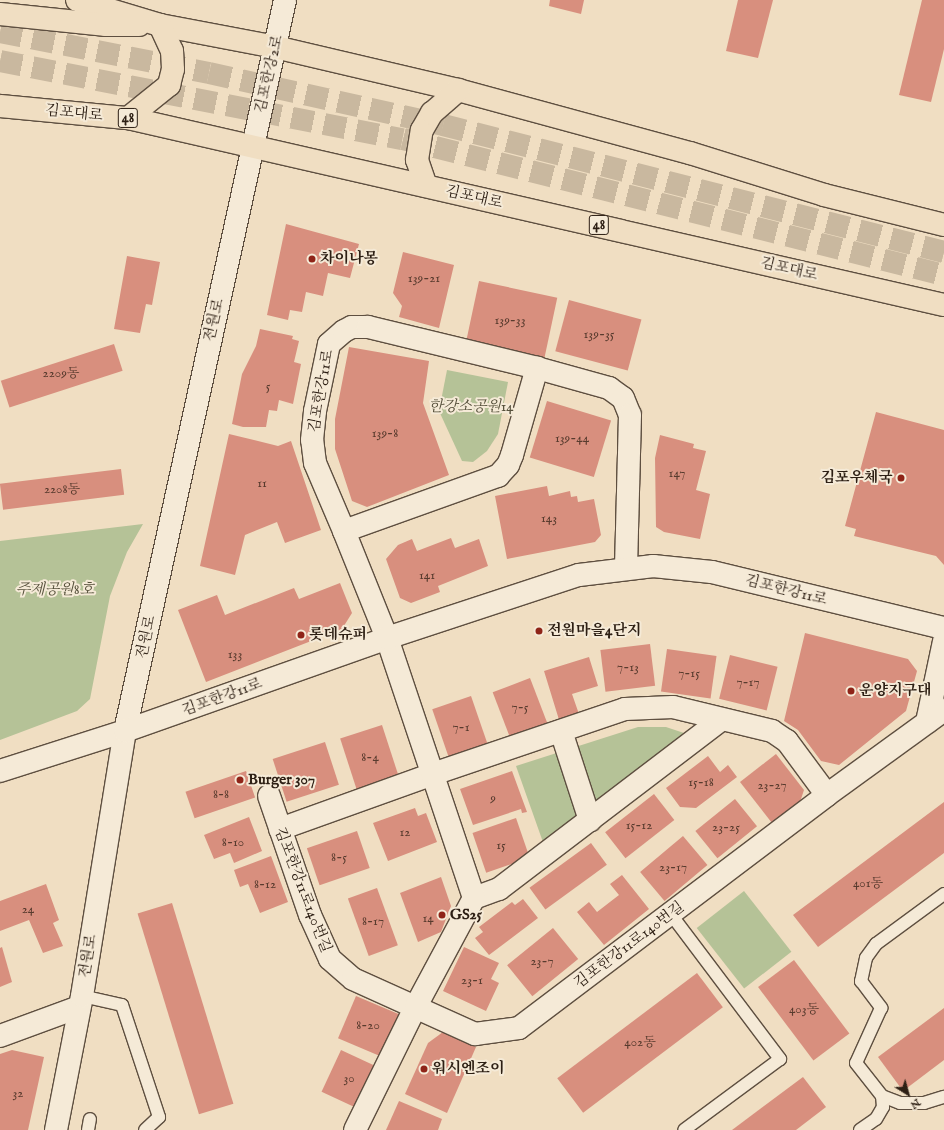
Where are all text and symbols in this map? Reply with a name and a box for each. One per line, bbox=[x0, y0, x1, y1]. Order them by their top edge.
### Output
street label: 김포한강2로 bbox=[251, 33, 287, 115]
street label: 김포대로 bbox=[44, 101, 104, 125]
road number: 48 bbox=[117, 106, 139, 130]
street label: 김포대로 bbox=[444, 182, 504, 212]
road number: 48 bbox=[588, 213, 610, 237]
place label: 차이나몽 bbox=[320, 250, 378, 268]
marker: 차이나몽 bbox=[307, 254, 317, 264]
street label: 김포대로 bbox=[759, 254, 819, 284]
house number: 139-21 bbox=[408, 271, 440, 287]
street label: 전원로 bbox=[200, 297, 228, 343]
house number: 139-33 bbox=[494, 313, 526, 329]
house number: 139-35 bbox=[584, 327, 614, 343]
street label: 김포한강11로 bbox=[305, 348, 337, 434]
house number: 2209동 bbox=[43, 366, 79, 382]
house number: 5 bbox=[266, 379, 270, 395]
park label: 한강소공원14 bbox=[428, 398, 514, 416]
house number: 139-8 bbox=[372, 426, 398, 442]
house number: 139-44 bbox=[555, 431, 589, 447]
house number: 147 bbox=[669, 466, 685, 482]
place label: 김포우체국 bbox=[821, 469, 893, 487]
marker: 김포우체국 bbox=[896, 473, 906, 483]
house number: 11 bbox=[257, 476, 267, 492]
house number: 2208동 bbox=[44, 482, 80, 498]
house number: 143 bbox=[541, 511, 557, 527]
house number: 141 bbox=[419, 568, 435, 584]
street label: 김포한강11로 bbox=[743, 571, 829, 609]
park label: 주제공원8호 bbox=[16, 581, 94, 599]
street label: 전원로 bbox=[133, 614, 159, 660]
place label: 전원마을4단지 bbox=[547, 622, 641, 640]
place label: 롯데슈퍼 bbox=[309, 626, 367, 644]
marker: 전원마을4단지 bbox=[534, 626, 544, 636]
marker: 롯데슈퍼 bbox=[296, 630, 306, 640]
house number: 133 bbox=[228, 647, 242, 663]
house number: 7-13 bbox=[617, 660, 639, 676]
house number: 7-15 bbox=[678, 666, 700, 682]
street label: 김포한강11로 bbox=[180, 674, 264, 720]
house number: 7-17 bbox=[736, 675, 760, 691]
place label: 운양지구대 bbox=[859, 682, 931, 700]
marker: 운양지구대 bbox=[846, 686, 856, 696]
house number: 7-5 bbox=[512, 700, 528, 716]
house number: 7-1 bbox=[453, 720, 469, 736]
house number: 8-4 bbox=[361, 750, 379, 766]
place label: Burger 307 bbox=[248, 771, 315, 789]
marker: Burger 307 bbox=[235, 775, 245, 785]
house number: 15-18 bbox=[688, 775, 714, 791]
house number: 23-27 bbox=[757, 778, 787, 794]
house number: 8-8 bbox=[213, 787, 229, 803]
house number: 9 bbox=[490, 791, 496, 807]
house number: 15-12 bbox=[626, 818, 652, 834]
house number: 23-25 bbox=[712, 820, 740, 836]
street label: 김포한강11로140번길 bbox=[271, 825, 335, 955]
house number: 12 bbox=[400, 825, 410, 841]
house number: 8-10 bbox=[222, 835, 244, 851]
house number: 15 bbox=[496, 838, 506, 854]
house number: 8-5 bbox=[331, 850, 347, 866]
house number: 23-17 bbox=[659, 860, 687, 876]
house number: 401동 bbox=[853, 876, 883, 892]
house number: 8-12 bbox=[254, 877, 276, 893]
street label: 김포한강11로140번길 bbox=[571, 898, 687, 992]
house number: 24 bbox=[22, 902, 34, 918]
place label: GS25 bbox=[450, 906, 482, 924]
marker: GS25 bbox=[437, 910, 447, 920]
house number: 14 bbox=[422, 911, 434, 927]
house number: 8-17 bbox=[362, 914, 384, 930]
street label: 전원로 bbox=[76, 933, 100, 979]
house number: 23-7 bbox=[530, 954, 554, 970]
house number: 23-1 bbox=[461, 973, 483, 989]
house number: 403동 bbox=[789, 1002, 819, 1018]
house number: 8-20 bbox=[356, 1018, 380, 1034]
house number: 402동 bbox=[624, 1035, 656, 1051]
place label: 워시엔조이 bbox=[432, 1060, 504, 1078]
marker: 워시엔조이 bbox=[419, 1064, 429, 1074]
house number: 30 bbox=[343, 1071, 355, 1087]
north arrow bbox=[888, 1074, 928, 1114]
house number: 32 bbox=[13, 1086, 23, 1102]
text: N bbox=[907, 1095, 923, 1112]

